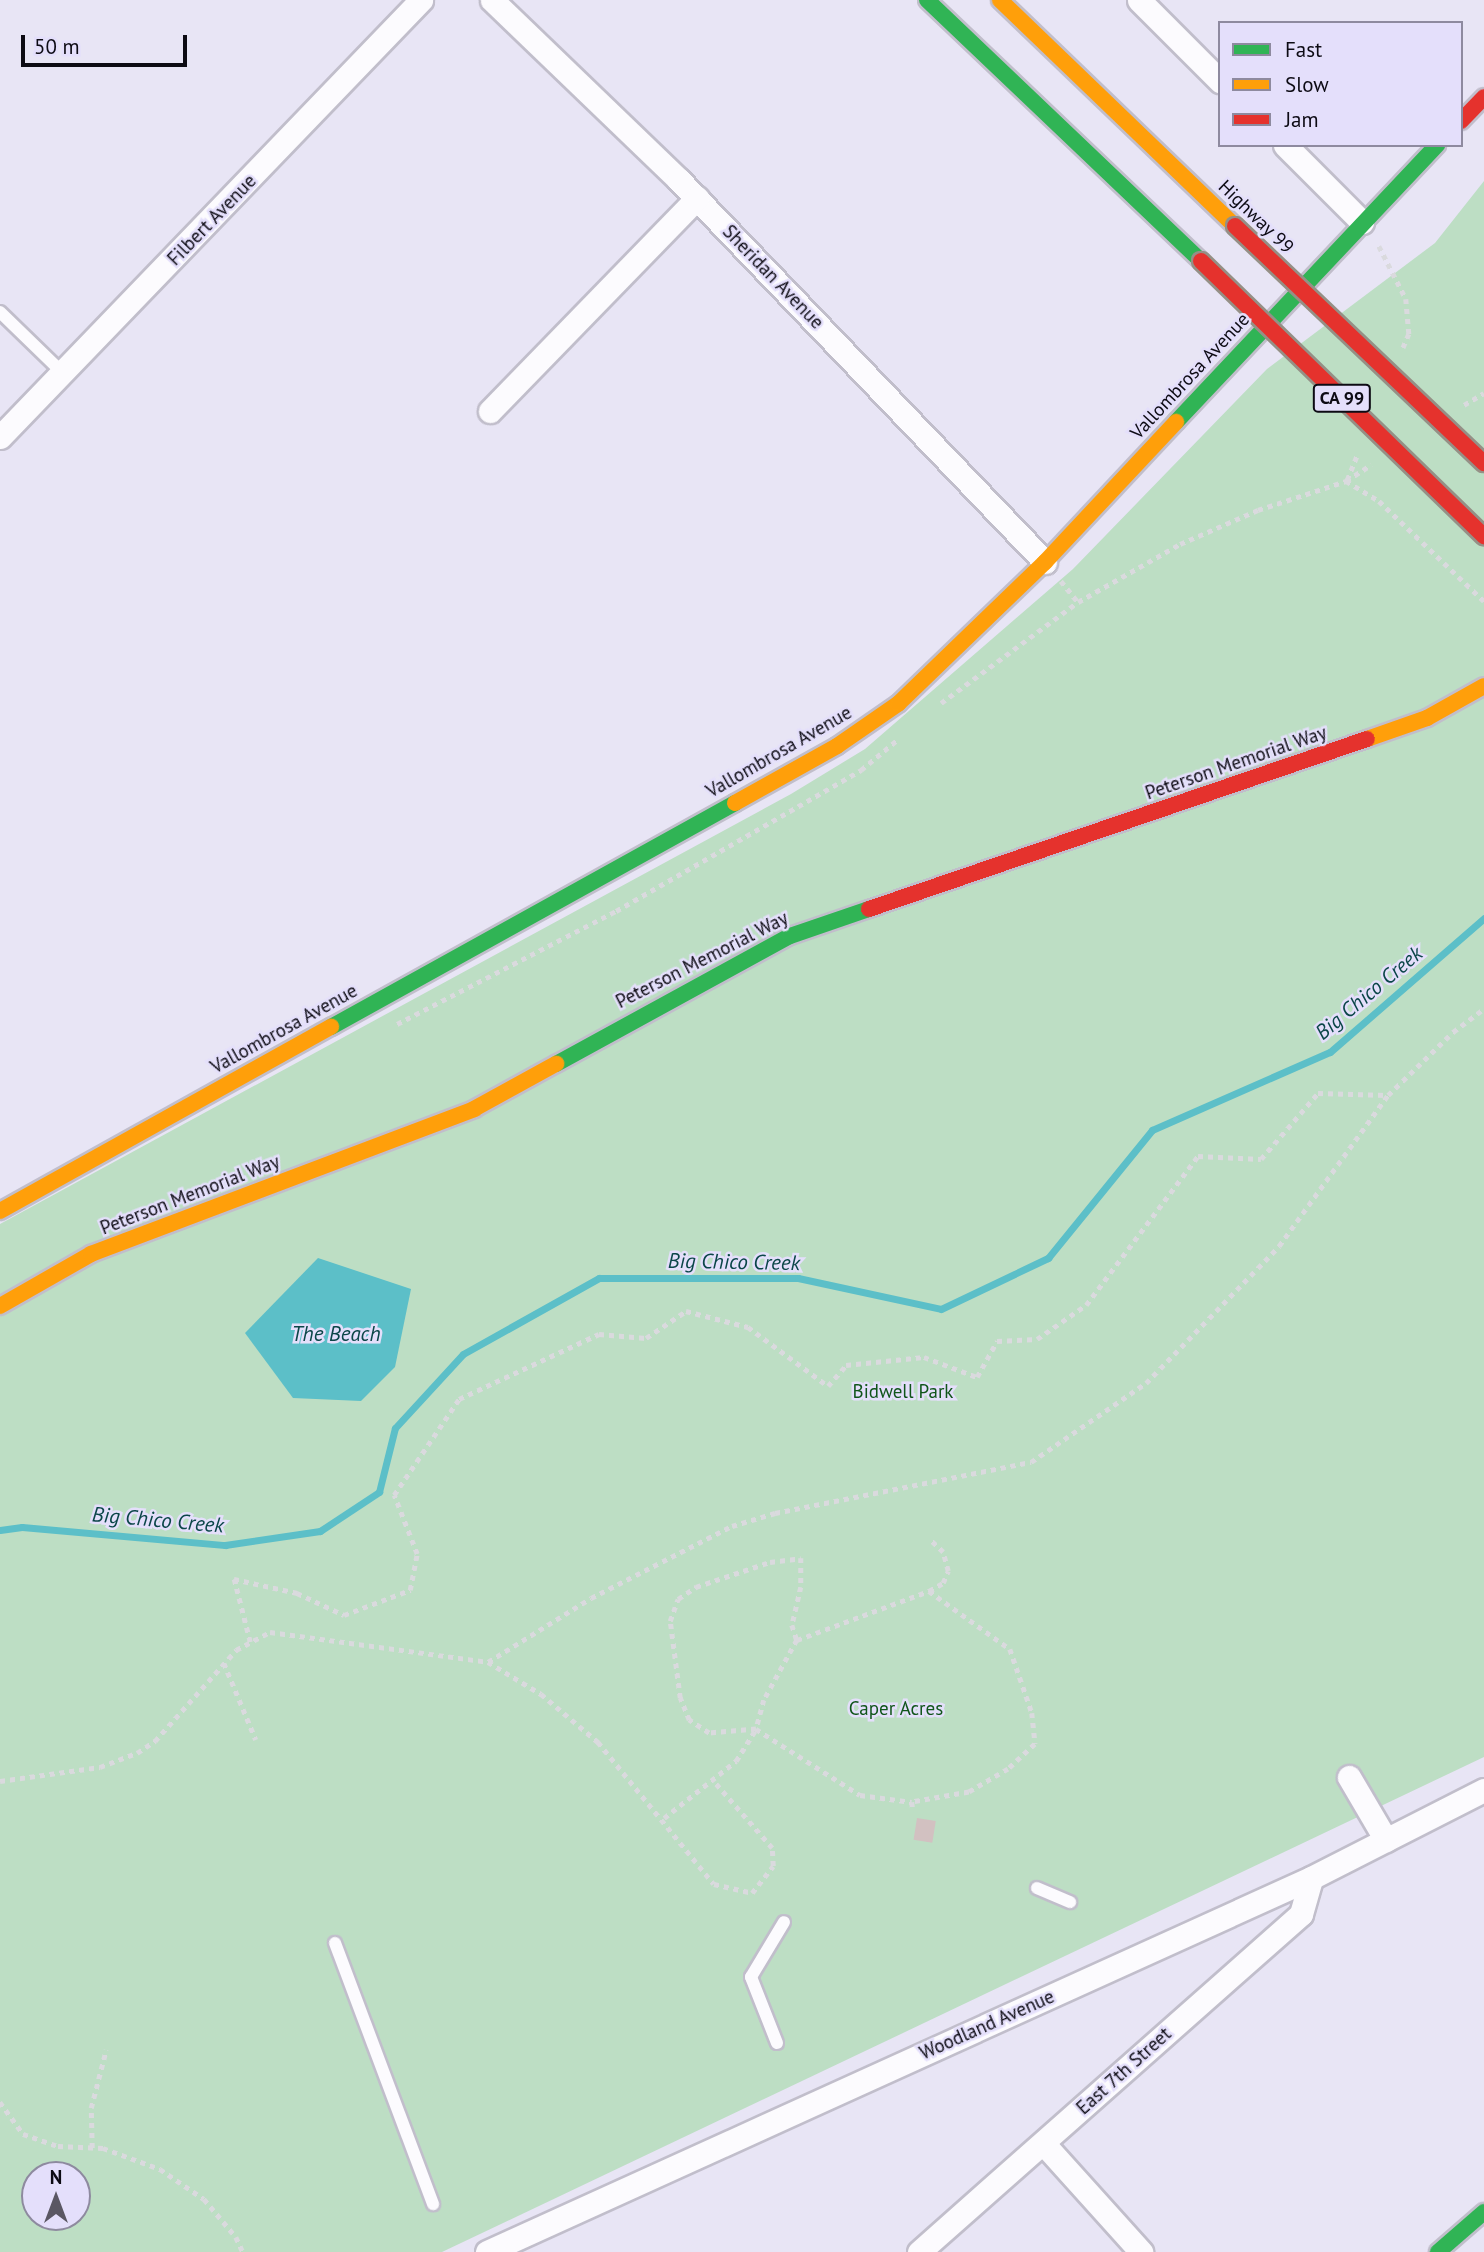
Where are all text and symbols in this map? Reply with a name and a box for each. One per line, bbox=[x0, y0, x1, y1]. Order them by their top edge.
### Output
scale bar bbox=[24, 21, 191, 65]
legend bbox=[1218, 21, 1463, 147]
text: 50 m bbox=[34, 33, 80, 60]
text: Fast bbox=[1285, 36, 1322, 63]
text: Slow bbox=[1285, 71, 1329, 98]
text: Jam bbox=[1285, 106, 1319, 133]
street label: Filbert Avenue bbox=[163, 170, 261, 270]
street label: Highway 99 bbox=[1213, 175, 1299, 259]
street label: Sheridan Avenue bbox=[718, 220, 828, 334]
street label: Vallombrosa Avenue bbox=[1125, 308, 1255, 444]
road number: CA 99 bbox=[1312, 384, 1372, 412]
street label: Vallombrosa Avenue bbox=[702, 701, 856, 803]
street label: Peterson Memorial Way bbox=[1142, 721, 1330, 805]
street label: Peterson Memorial Way bbox=[612, 907, 792, 1013]
water label: Big Chico Creek bbox=[1310, 941, 1428, 1045]
street label: Vallombrosa Avenue bbox=[206, 979, 362, 1079]
street label: Peterson Memorial Way bbox=[97, 1150, 283, 1240]
water label: Big Chico Creek bbox=[668, 1248, 800, 1276]
water label: The Beach bbox=[291, 1321, 381, 1347]
park label: Bidwell Park bbox=[853, 1381, 953, 1403]
water label: Big Chico Creek bbox=[91, 1502, 225, 1538]
park label: Caper Acres bbox=[849, 1698, 943, 1720]
street label: Woodland Avenue bbox=[916, 1985, 1058, 2065]
street label: East 7th Street bbox=[1072, 2023, 1176, 2119]
north arrow bbox=[21, 2161, 91, 2231]
text: N bbox=[50, 2165, 62, 2189]

